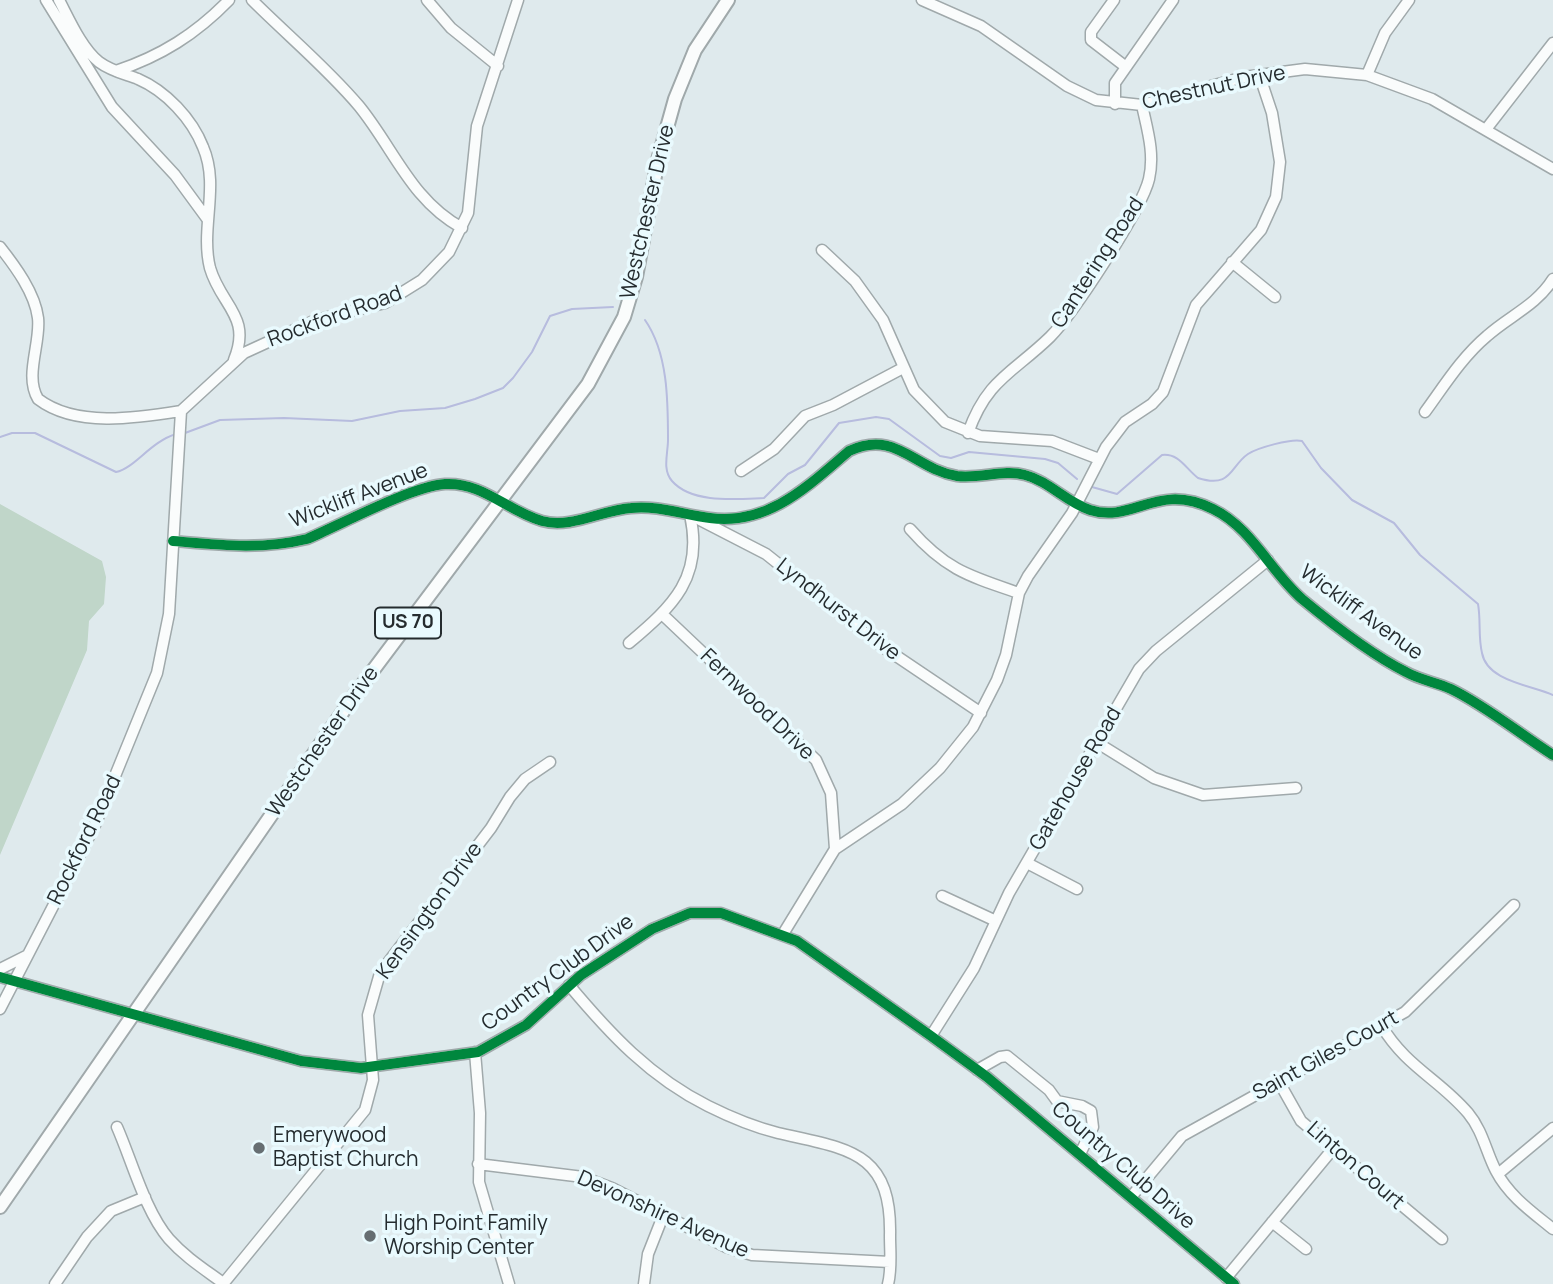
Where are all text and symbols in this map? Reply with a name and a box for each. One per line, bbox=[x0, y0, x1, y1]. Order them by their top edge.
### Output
street label: Chestnut Drive bbox=[1140, 61, 1288, 115]
street label: Westchester Drive bbox=[616, 122, 680, 302]
street label: Cantering Road bbox=[1046, 193, 1150, 333]
street label: Rockford Road bbox=[264, 281, 406, 353]
street label: Wickliff Avenue bbox=[286, 458, 432, 534]
street label: Lyndhurst Drive bbox=[771, 554, 905, 666]
street label: Wickliff Avenue bbox=[1295, 560, 1427, 666]
road number: US 70 bbox=[375, 608, 441, 638]
street label: Fernwood Drive bbox=[695, 644, 819, 766]
street label: Westchester Drive bbox=[262, 662, 384, 822]
street label: Gatehouse Road bbox=[1025, 703, 1127, 855]
street label: Rockford Road bbox=[43, 771, 127, 909]
street label: Kensington Drive bbox=[372, 838, 488, 984]
street label: Country Club Drive bbox=[477, 909, 639, 1037]
street label: Saint Giles Court bbox=[1249, 1006, 1403, 1106]
street label: Country Club Drive bbox=[1046, 1097, 1200, 1235]
street label: Linton Court bbox=[1301, 1117, 1409, 1215]
place label: Emerywood Baptist Church bbox=[273, 1123, 418, 1173]
marker: Emerywood Baptist Church bbox=[251, 1140, 267, 1156]
street label: Devonshire Avenue bbox=[573, 1166, 753, 1264]
place label: High Point Family Worship Center bbox=[384, 1211, 548, 1261]
marker: High Point Family Worship Center bbox=[362, 1228, 378, 1244]

